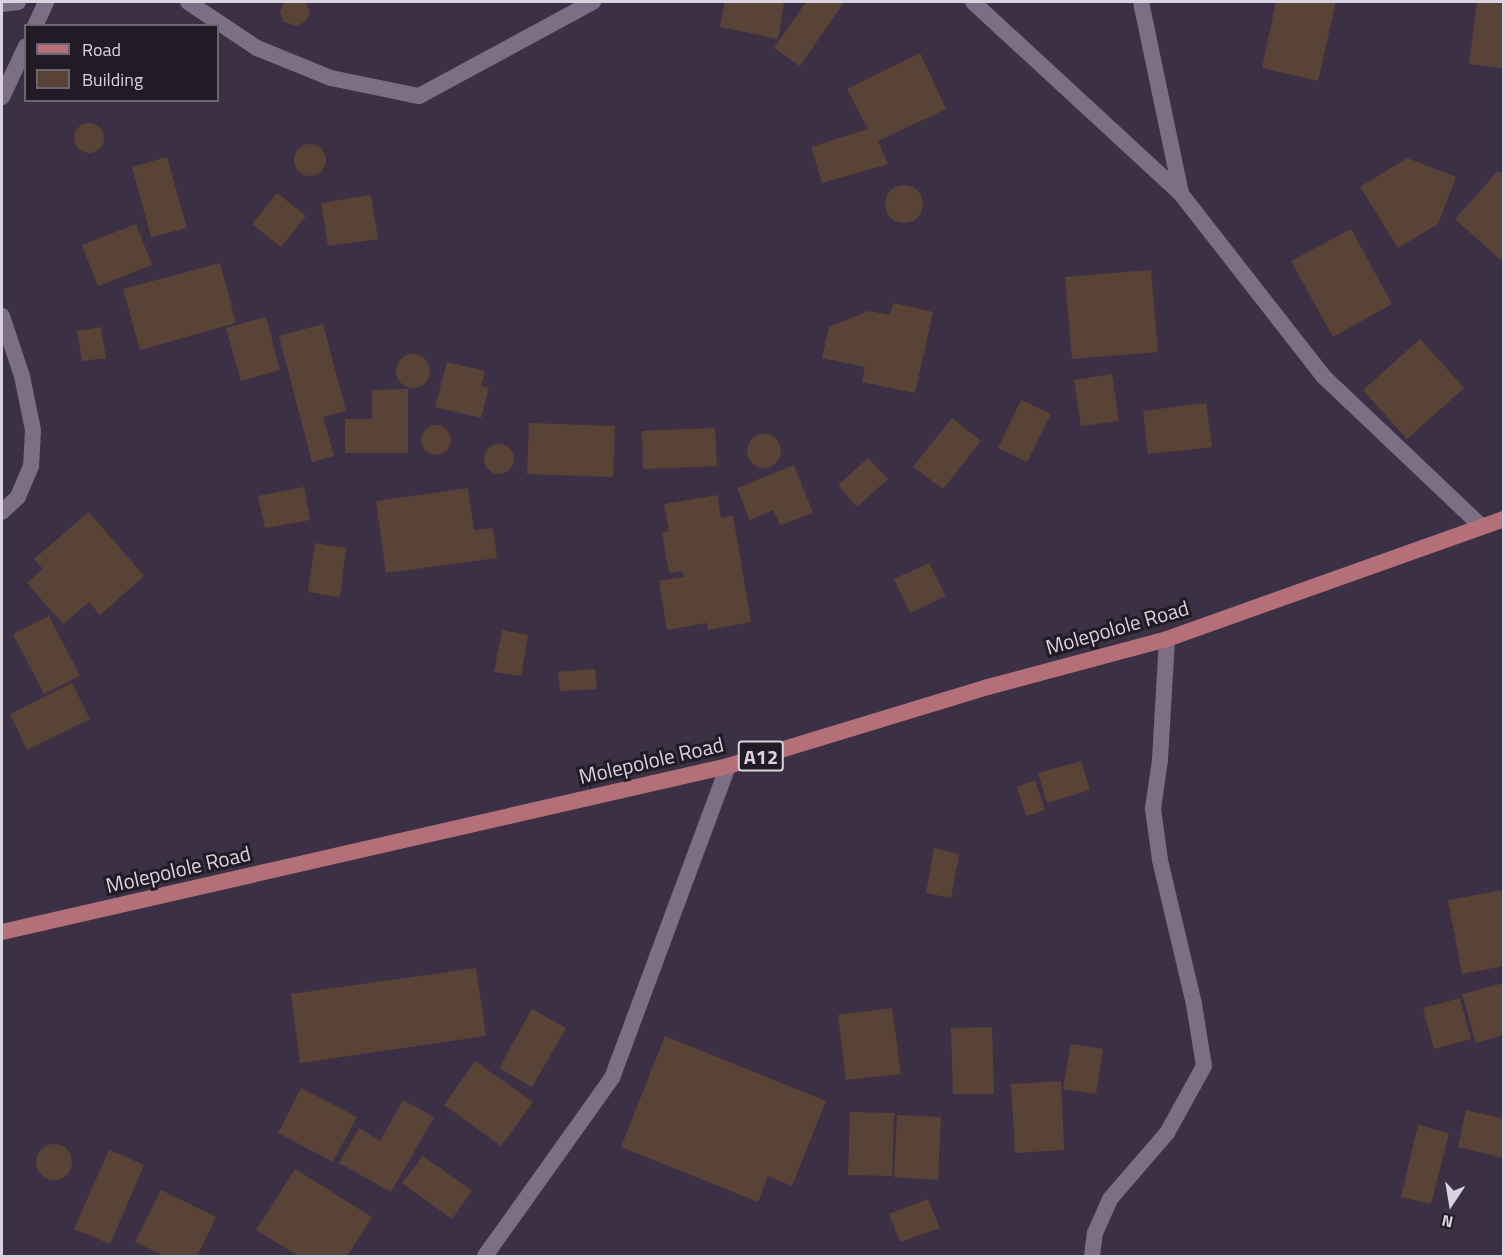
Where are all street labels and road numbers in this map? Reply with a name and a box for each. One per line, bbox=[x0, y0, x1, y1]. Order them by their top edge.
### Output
street label: Molepolole Road bbox=[1043, 595, 1191, 659]
street label: Molepolole Road bbox=[576, 731, 726, 789]
road number: A12 bbox=[737, 739, 785, 773]
street label: Molepolole Road bbox=[103, 840, 253, 898]

